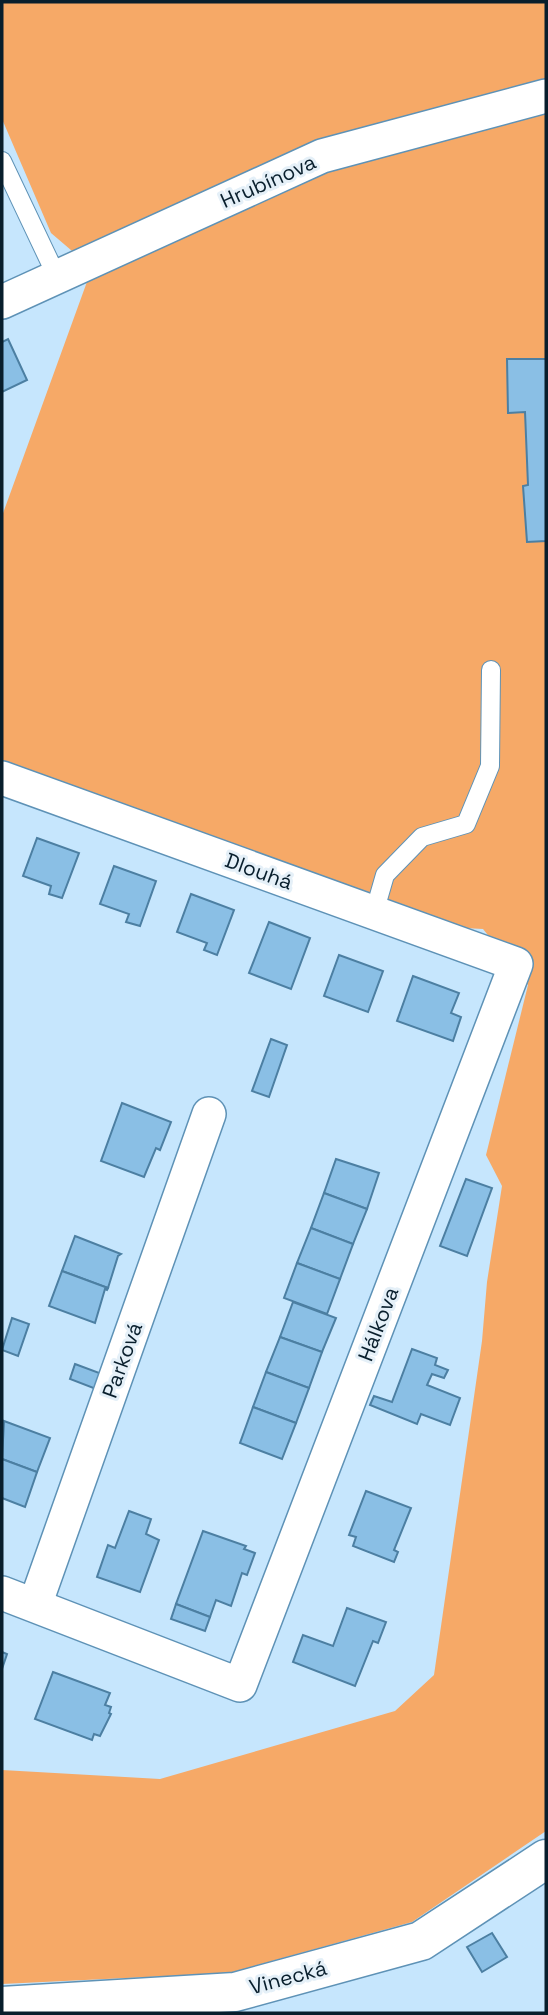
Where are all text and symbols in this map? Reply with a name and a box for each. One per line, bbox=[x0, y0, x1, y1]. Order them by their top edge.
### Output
street label: Hrubínova bbox=[216, 148, 320, 214]
street label: Dlouhá bbox=[222, 846, 296, 896]
street label: Hálkova bbox=[352, 1283, 404, 1365]
street label: Parková bbox=[96, 1318, 148, 1402]
street label: Vinecká bbox=[246, 1954, 330, 2000]

